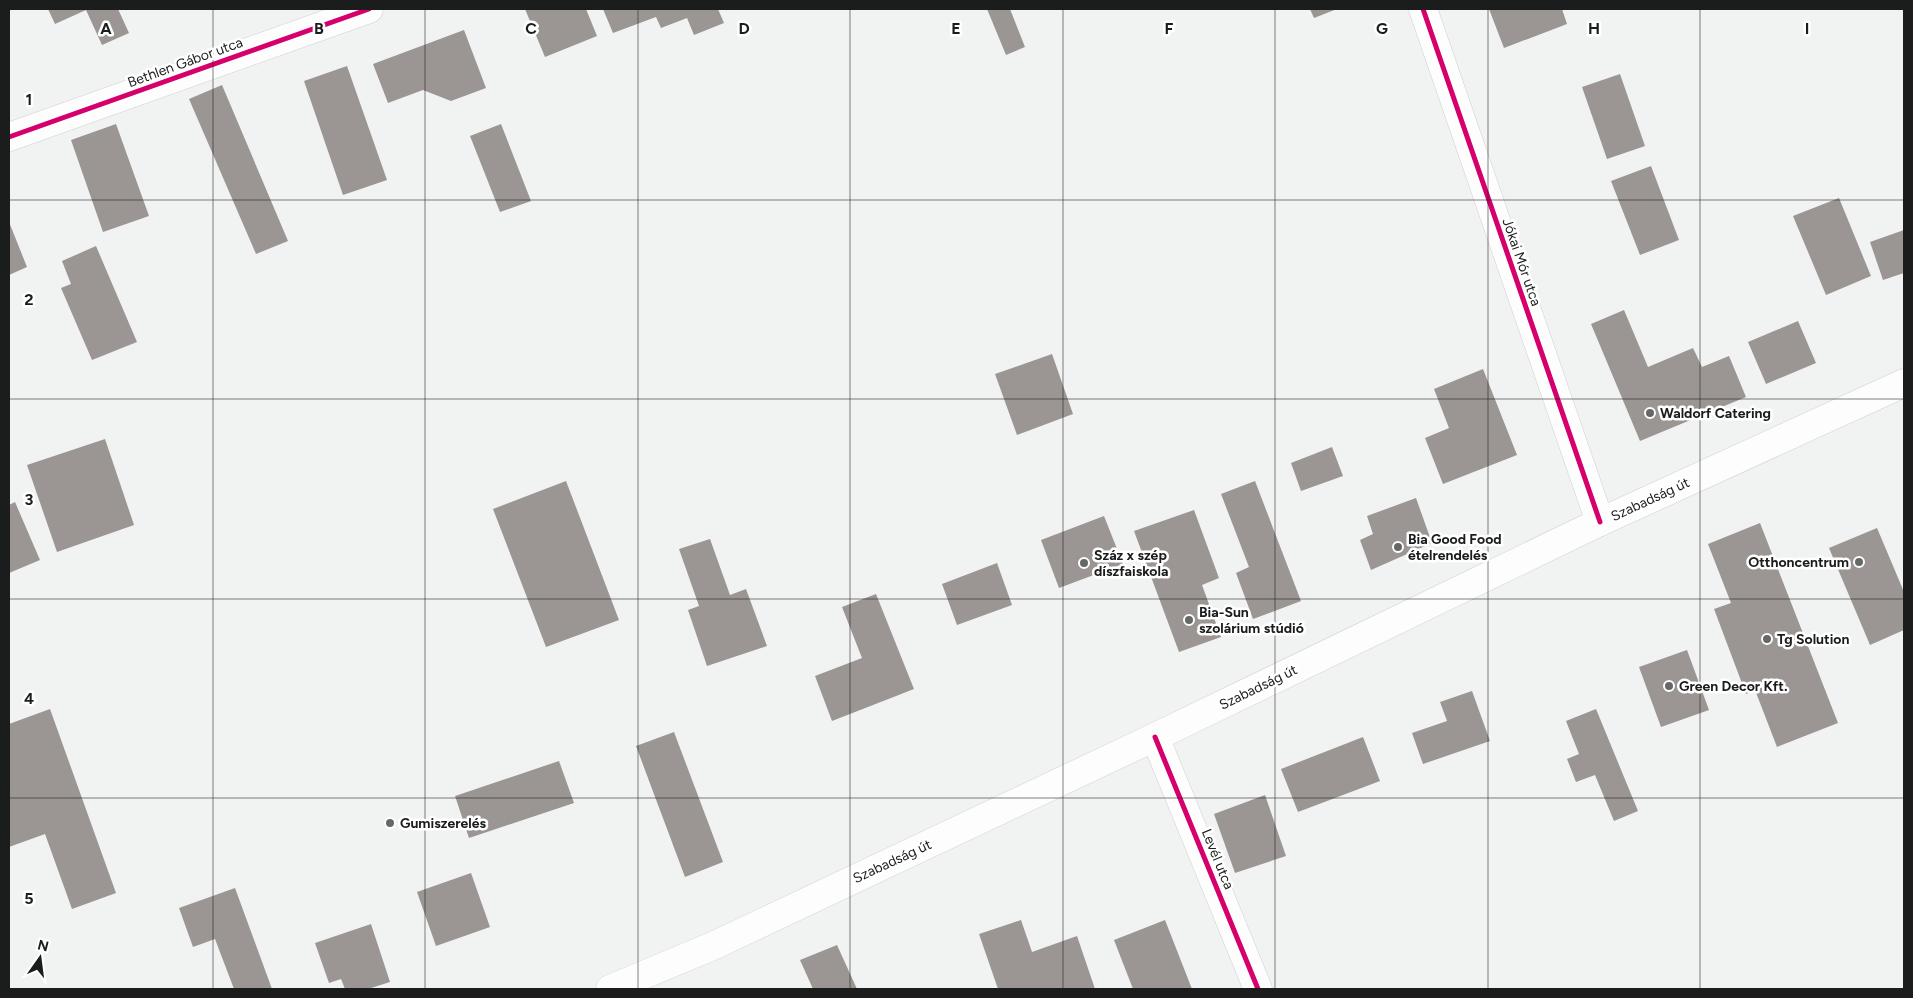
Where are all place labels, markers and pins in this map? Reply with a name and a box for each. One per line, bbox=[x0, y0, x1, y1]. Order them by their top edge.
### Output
place label: Waldorf Catering bbox=[1660, 405, 1771, 422]
marker: Waldorf Catering bbox=[1644, 407, 1656, 419]
place label: Bia Good Food ételrendelés bbox=[1408, 531, 1502, 564]
marker: Bia Good Food ételrendelés bbox=[1392, 541, 1404, 553]
place label: Száz x szép díszfaiskola bbox=[1094, 547, 1168, 580]
place label: Otthoncentrum bbox=[1748, 554, 1849, 571]
marker: Otthoncentrum bbox=[1853, 556, 1865, 568]
marker: Száz x szép díszfaiskola bbox=[1078, 557, 1090, 569]
place label: Bia-Sun szolárium stúdió bbox=[1199, 604, 1304, 637]
marker: Bia-Sun szolárium stúdió bbox=[1183, 614, 1195, 626]
place label: Tg Solution bbox=[1777, 631, 1849, 648]
marker: Tg Solution bbox=[1761, 633, 1773, 645]
place label: Green Decor Kft. bbox=[1679, 678, 1787, 695]
marker: Green Decor Kft. bbox=[1663, 680, 1675, 692]
place label: Gumiszerelés bbox=[400, 815, 486, 832]
marker: Gumiszerelés bbox=[384, 817, 396, 829]

